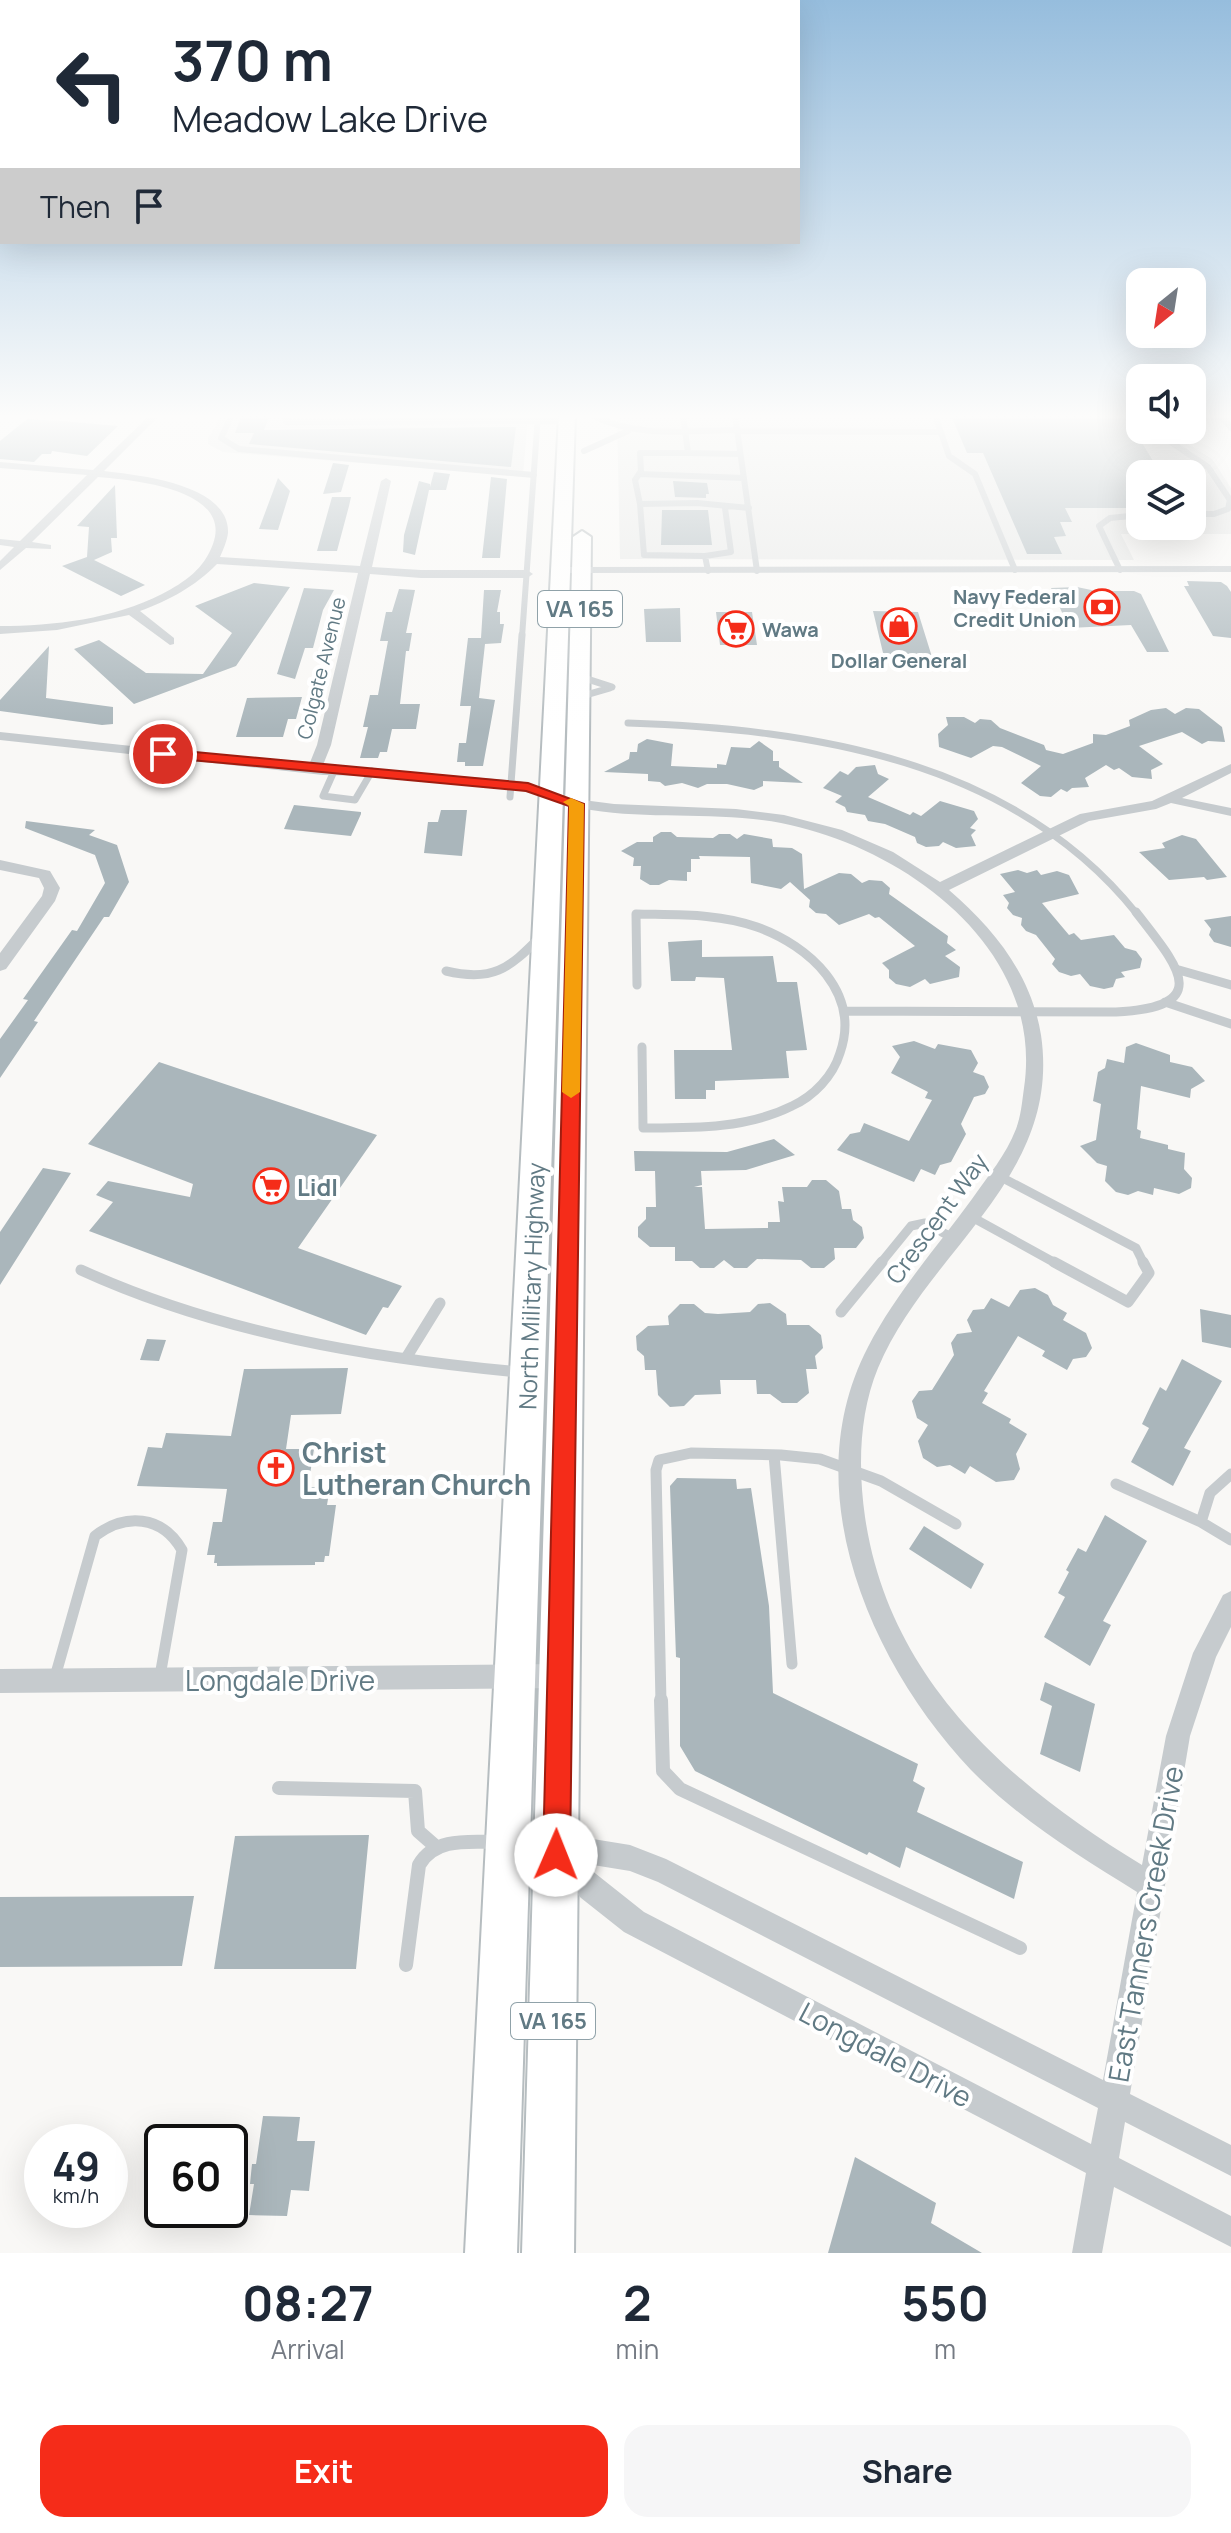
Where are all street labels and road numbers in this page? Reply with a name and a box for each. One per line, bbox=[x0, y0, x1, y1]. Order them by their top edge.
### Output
road number: VA 165 bbox=[538, 591, 622, 627]
street label: Colgate Avenue bbox=[290, 594, 352, 742]
street label: Crescent Way bbox=[877, 1146, 995, 1290]
street label: North Military Highway bbox=[510, 1162, 552, 1410]
street label: Longdale Drive bbox=[185, 1661, 375, 1699]
street label: East Tanners Creek Drive bbox=[1098, 1763, 1192, 2085]
street label: Longdale Drive bbox=[793, 1993, 979, 2115]
road number: VA 165 bbox=[511, 2003, 595, 2039]

